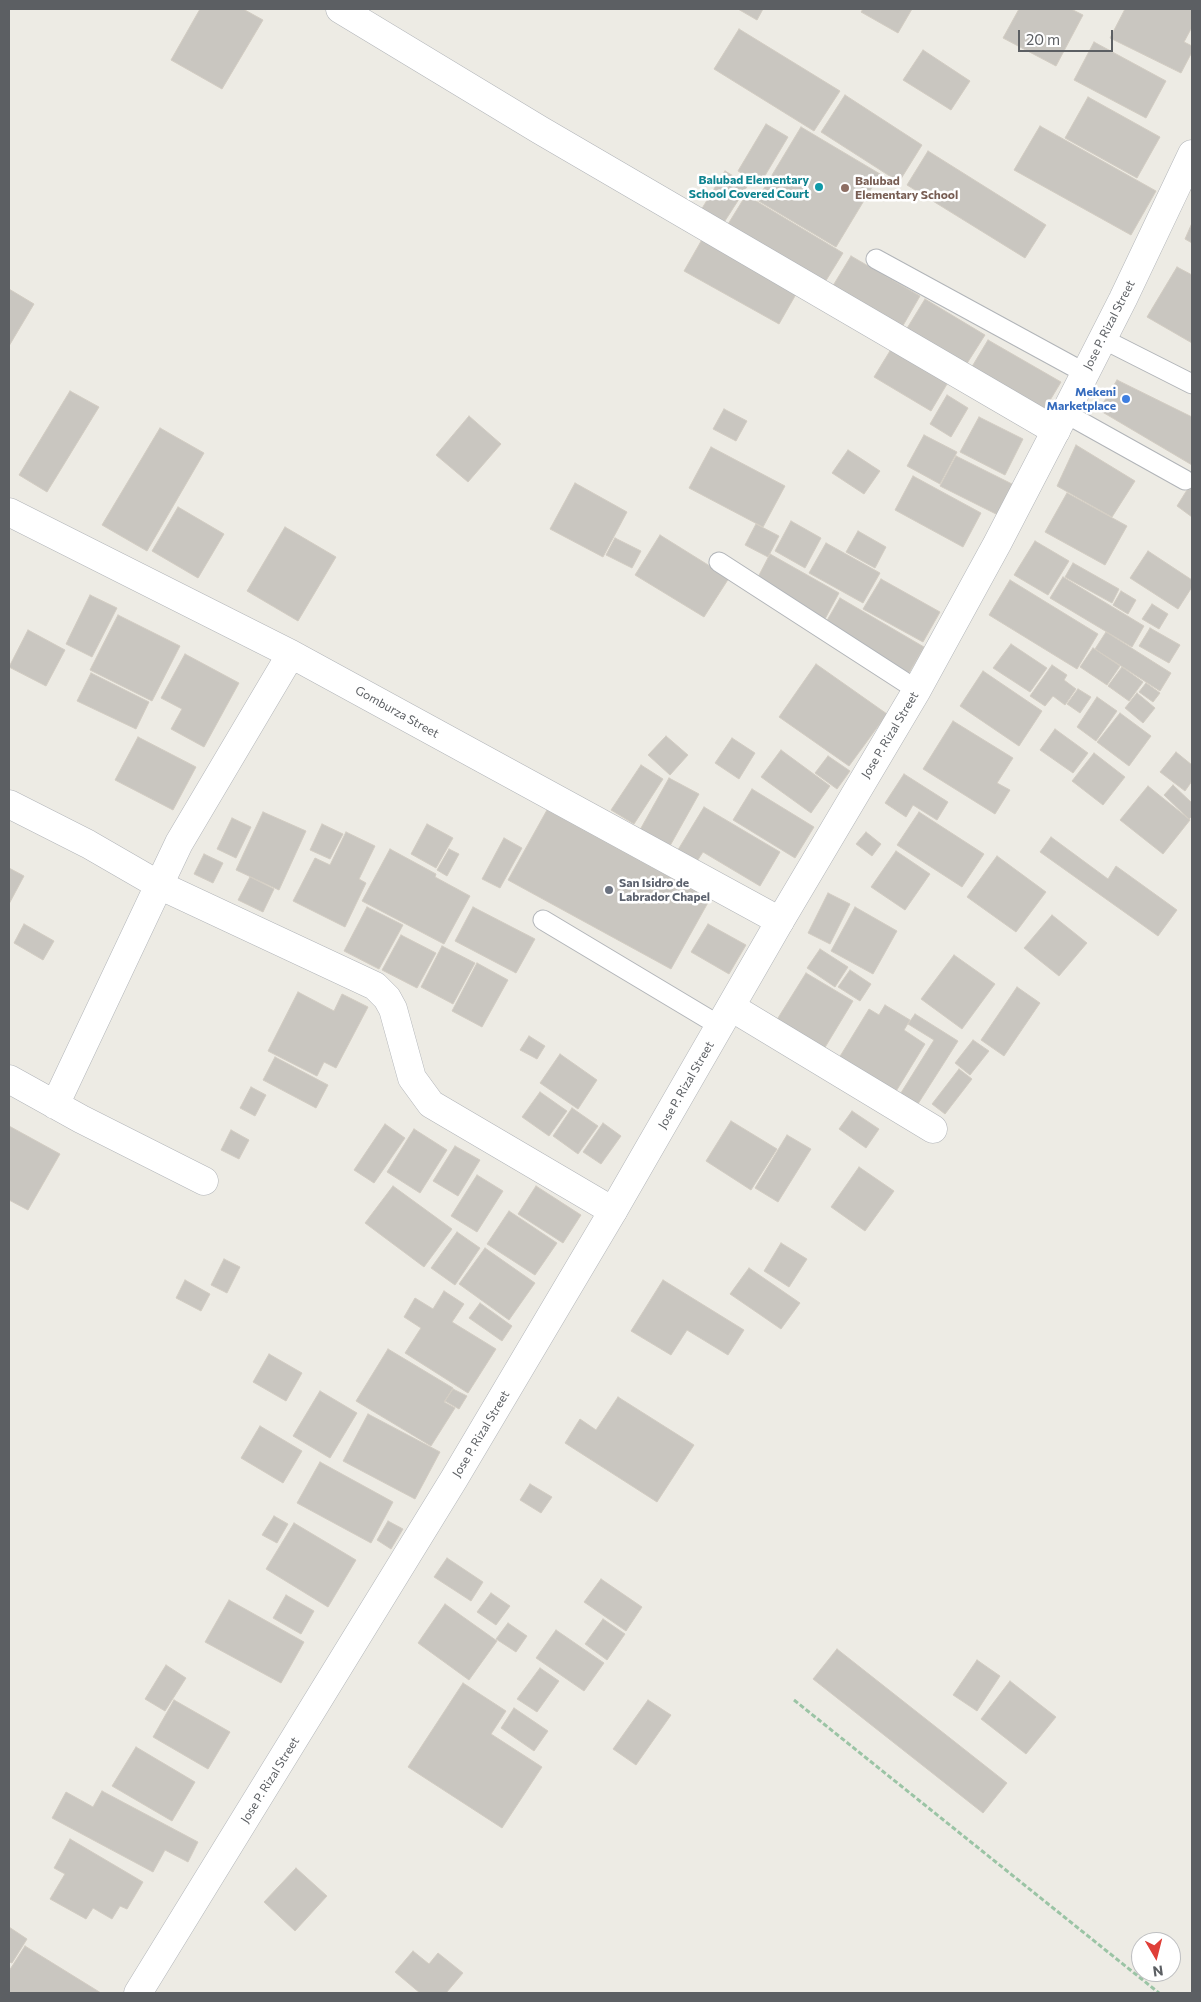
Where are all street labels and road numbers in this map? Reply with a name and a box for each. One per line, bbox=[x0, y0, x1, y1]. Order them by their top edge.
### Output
street label: Jose P. Rizal Street bbox=[1080, 278, 1138, 372]
street label: Gomburza Street bbox=[353, 683, 441, 741]
street label: Jose P. Rizal Street bbox=[858, 689, 922, 781]
street label: Jose P. Rizal Street bbox=[655, 1039, 717, 1131]
street label: Jose P. Rizal Street bbox=[449, 1388, 513, 1480]
street label: Jose P. Rizal Street bbox=[238, 1734, 302, 1826]

